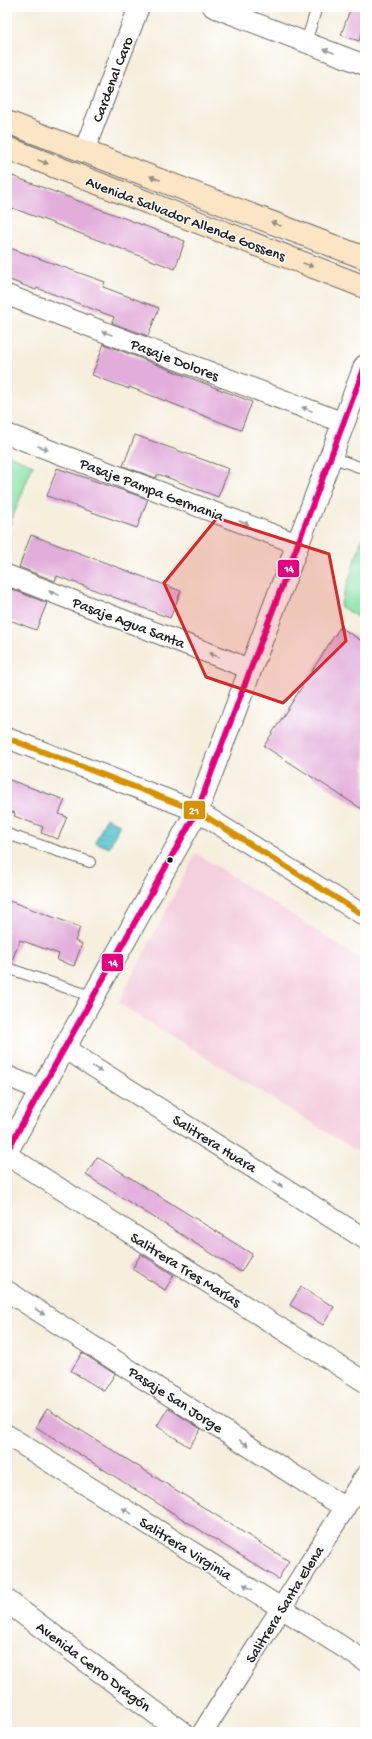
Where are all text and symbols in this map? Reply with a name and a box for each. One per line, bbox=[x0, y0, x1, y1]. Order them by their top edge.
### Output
street label: Cardenal Caro bbox=[89, 34, 138, 125]
one-way arrow bbox=[322, 47, 334, 53]
one-way arrow bbox=[38, 160, 50, 166]
street label: Avenida Salvador Allende Gossens bbox=[83, 173, 288, 266]
one-way arrow bbox=[148, 175, 160, 181]
one-way arrow bbox=[270, 221, 282, 227]
one-way arrow bbox=[302, 263, 314, 269]
one-way arrow bbox=[101, 330, 113, 336]
street label: Pasaje Dolores bbox=[127, 335, 222, 386]
one-way arrow bbox=[301, 406, 313, 412]
one-way arrow bbox=[38, 445, 50, 451]
street label: Pasaje Pampa Germania bbox=[76, 455, 226, 527]
one-way arrow bbox=[238, 521, 250, 527]
line badge: 14 bbox=[277, 559, 300, 578]
text: 14 bbox=[283, 564, 295, 576]
one-way arrow bbox=[47, 590, 59, 596]
street label: Pasaje Agua Santa bbox=[68, 594, 188, 654]
one-way arrow bbox=[209, 652, 220, 658]
line badge: 21 bbox=[183, 800, 206, 820]
text: 21 bbox=[189, 806, 199, 818]
unlabelled marker bbox=[165, 855, 175, 865]
line badge: 14 bbox=[101, 953, 124, 972]
text: 14 bbox=[107, 958, 119, 970]
one-way arrow bbox=[91, 1065, 103, 1072]
street label: Salitrera Huara bbox=[169, 1112, 260, 1178]
one-way arrow bbox=[272, 1180, 284, 1187]
street label: Salitrera Tres Marías bbox=[126, 1229, 244, 1312]
one-way arrow bbox=[34, 1309, 46, 1316]
street label: Pasaje San Jorge bbox=[123, 1363, 226, 1438]
one-way arrow bbox=[239, 1439, 249, 1447]
one-way arrow bbox=[121, 1507, 132, 1514]
street label: Salitrera Virginia bbox=[135, 1514, 235, 1586]
street label: Salitrera Santa Elena bbox=[242, 1543, 329, 1667]
one-way arrow bbox=[242, 1584, 254, 1591]
street label: Avenida Cerro Dragón bbox=[32, 1619, 154, 1717]

